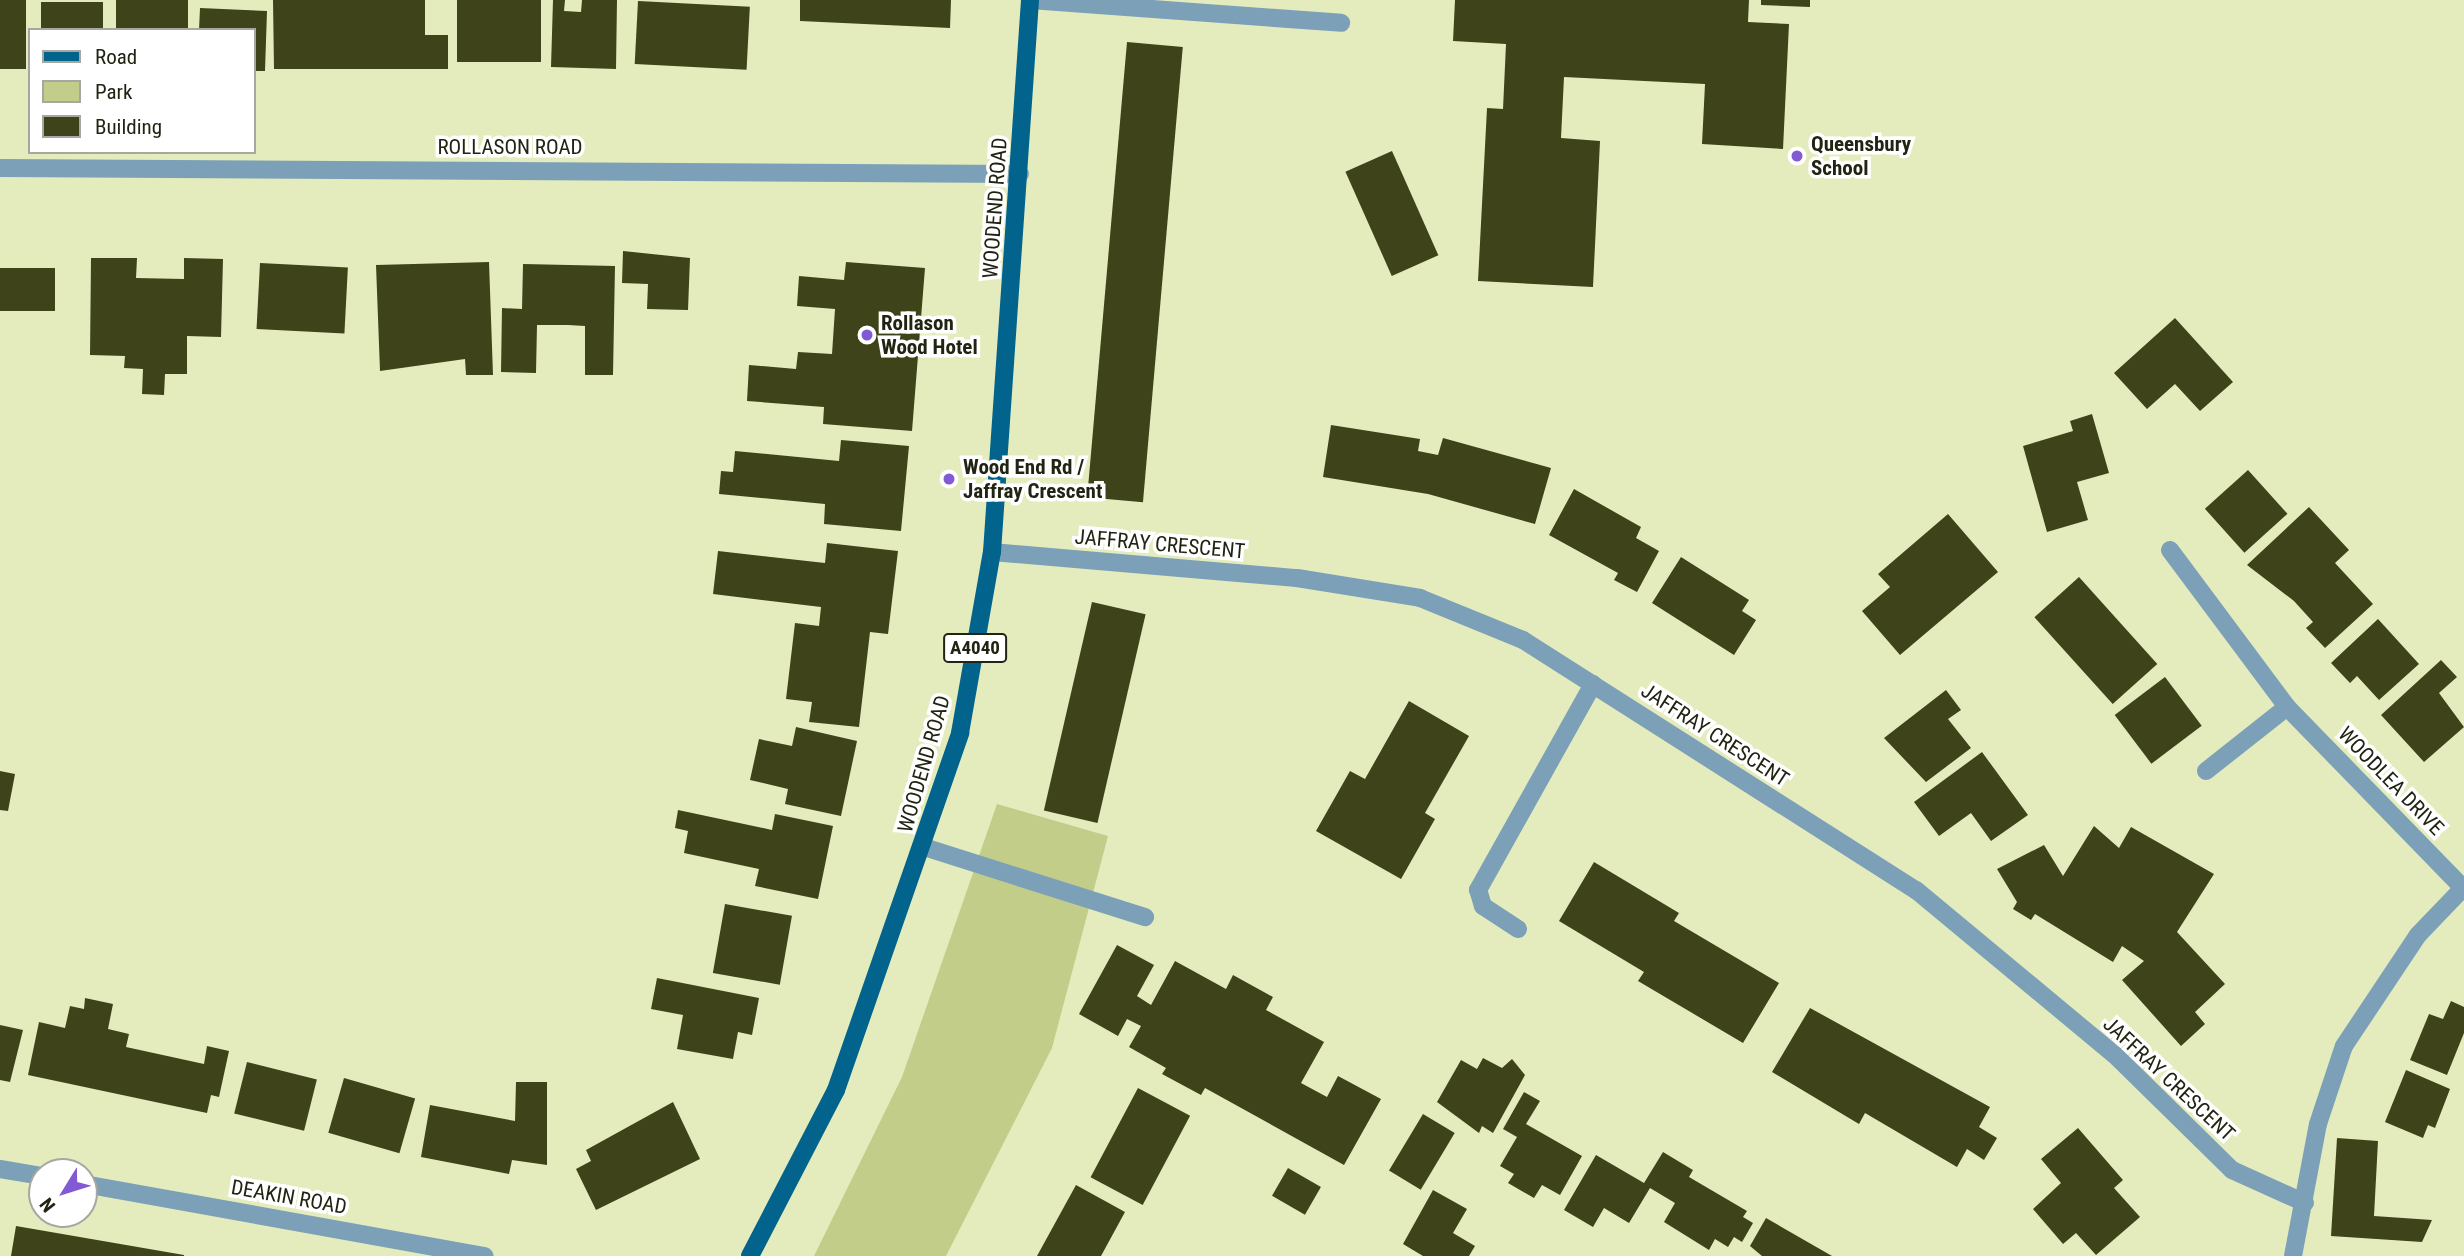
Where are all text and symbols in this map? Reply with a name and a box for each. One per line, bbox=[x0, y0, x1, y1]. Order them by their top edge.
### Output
legend bbox=[28, 28, 256, 154]
text: Road bbox=[95, 45, 137, 69]
text: Park bbox=[95, 80, 132, 104]
text: Building bbox=[95, 115, 162, 139]
place label: Queensbury School bbox=[1811, 131, 1911, 181]
street label: ROLLASON ROAD bbox=[437, 134, 583, 160]
street label: WOODEND ROAD bbox=[978, 137, 1012, 279]
marker: Queensbury School bbox=[1789, 148, 1805, 164]
place label: Rollason Wood Hotel bbox=[881, 310, 978, 360]
marker: Rollason Wood Hotel bbox=[859, 327, 875, 343]
place label: Wood End Rd / Jaffray Crescent bbox=[963, 454, 1102, 504]
marker: Wood End Rd / Jaffray Crescent bbox=[941, 471, 957, 487]
street label: JAFFRAY CRESCENT bbox=[1074, 524, 1246, 564]
road number: A4040 bbox=[942, 632, 1008, 664]
street label: JAFFRAY CRESCENT bbox=[1637, 678, 1793, 792]
street label: WOODEND ROAD bbox=[892, 693, 956, 835]
street label: WOODLEA DRIVE bbox=[2333, 721, 2449, 841]
street label: JAFFRAY CRESCENT bbox=[2098, 1012, 2240, 1146]
north arrow bbox=[28, 1158, 98, 1228]
street label: DEAKIN ROAD bbox=[229, 1174, 349, 1220]
text: N bbox=[35, 1193, 60, 1217]

